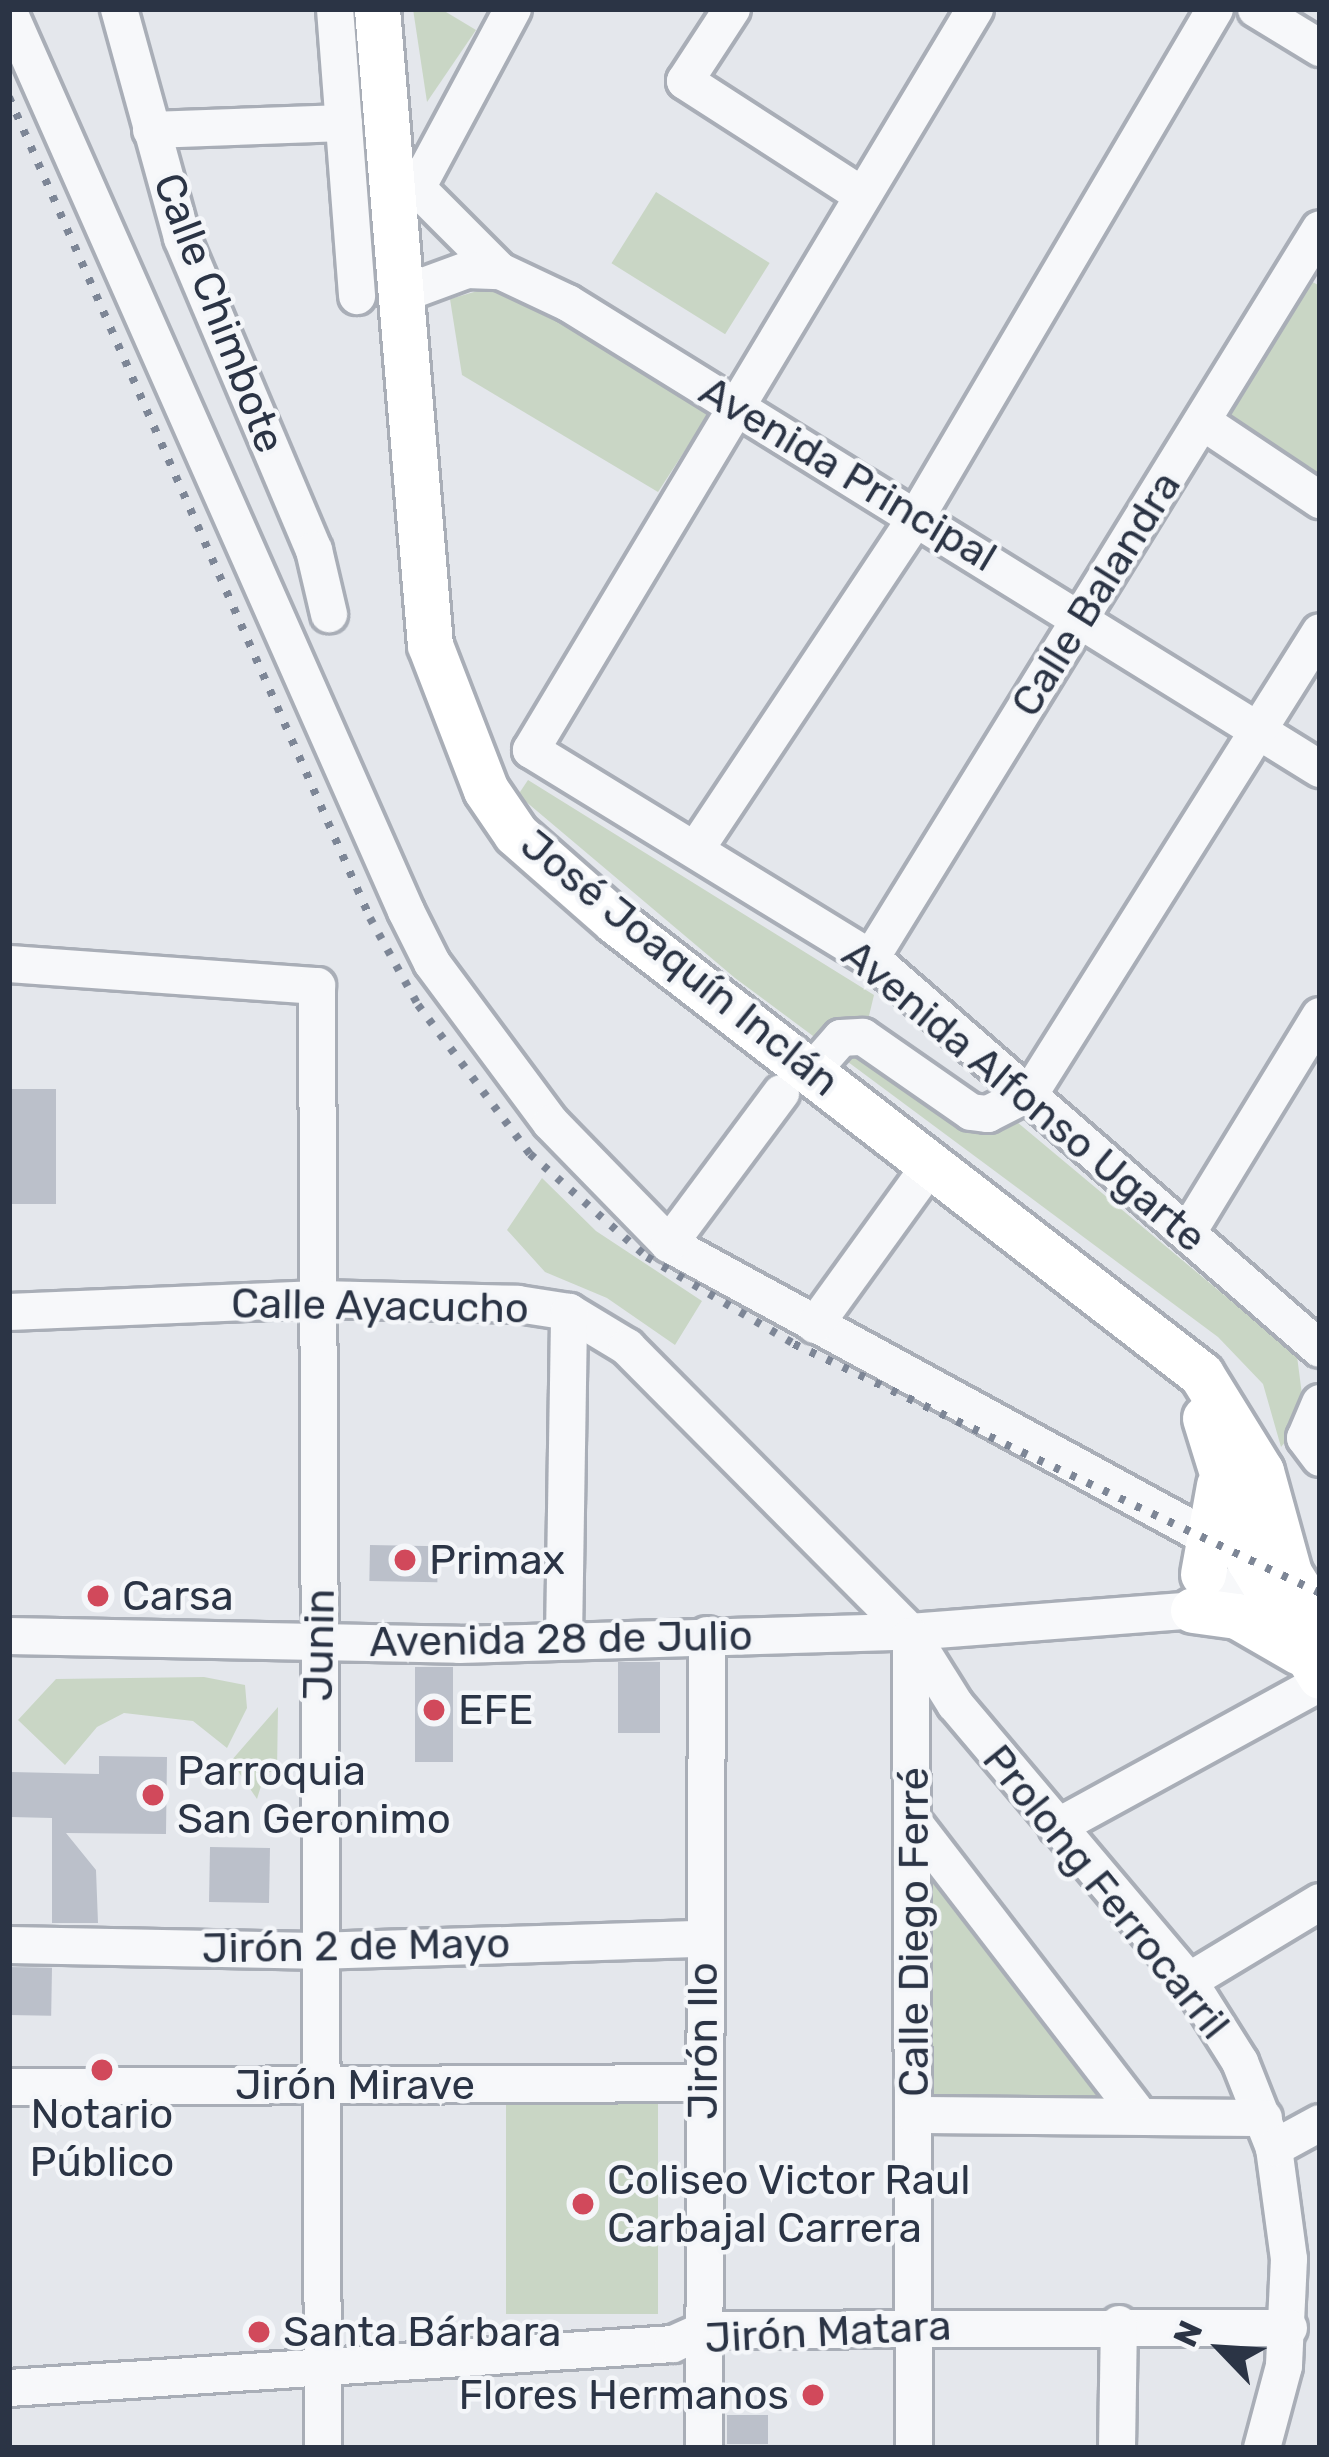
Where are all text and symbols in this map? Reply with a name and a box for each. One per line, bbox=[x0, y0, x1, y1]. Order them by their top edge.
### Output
street label: Calle Chimbote bbox=[143, 166, 295, 460]
street label: Avenida Principal bbox=[690, 366, 1006, 582]
street label: Calle Balandra bbox=[1001, 462, 1191, 726]
street label: José Joaquín Inclán bbox=[511, 819, 849, 1107]
street label: Avenida Alfonso Ugarte bbox=[832, 929, 1216, 1263]
street label: Calle Ayacucho bbox=[230, 1278, 530, 1334]
place label: Primax bbox=[429, 1535, 565, 1585]
marker: Primax bbox=[392, 1547, 418, 1573]
place label: Carsa bbox=[122, 1571, 234, 1621]
marker: Carsa bbox=[85, 1583, 111, 1609]
street label: Junin bbox=[293, 1588, 345, 1702]
street label: Avenida 28 de Julio bbox=[369, 1610, 753, 1668]
place label: EFE bbox=[458, 1685, 533, 1735]
marker: EFE bbox=[421, 1697, 447, 1723]
street label: Prolong Ferrocarril bbox=[972, 1735, 1240, 2049]
place label: Parroquia San Geronimo bbox=[177, 1746, 451, 1844]
street label: Calle Diego Ferré bbox=[889, 1767, 939, 2097]
marker: Parroquia San Geronimo bbox=[140, 1782, 166, 1808]
street label: Jirón 2 de Mayo bbox=[201, 1918, 511, 1974]
street label: Jirón Ilo bbox=[678, 1962, 728, 2120]
marker: Notario Público bbox=[89, 2057, 115, 2083]
street label: Jirón Mirave bbox=[235, 2060, 475, 2110]
place label: Notario Público bbox=[30, 2089, 174, 2188]
place label: Coliseo Victor Raul Carbajal Carrera bbox=[607, 2155, 972, 2254]
marker: Coliseo Victor Raul Carbajal Carrera bbox=[570, 2191, 596, 2217]
north arrow bbox=[1161, 2289, 1281, 2409]
street label: Jirón Matara bbox=[703, 2300, 953, 2364]
place label: Santa Bárbara bbox=[283, 2307, 562, 2357]
text: N bbox=[1165, 2315, 1211, 2353]
marker: Santa Bárbara bbox=[246, 2319, 272, 2345]
place label: Flores Hermanos bbox=[458, 2370, 789, 2420]
marker: Flores Hermanos bbox=[800, 2382, 826, 2408]

